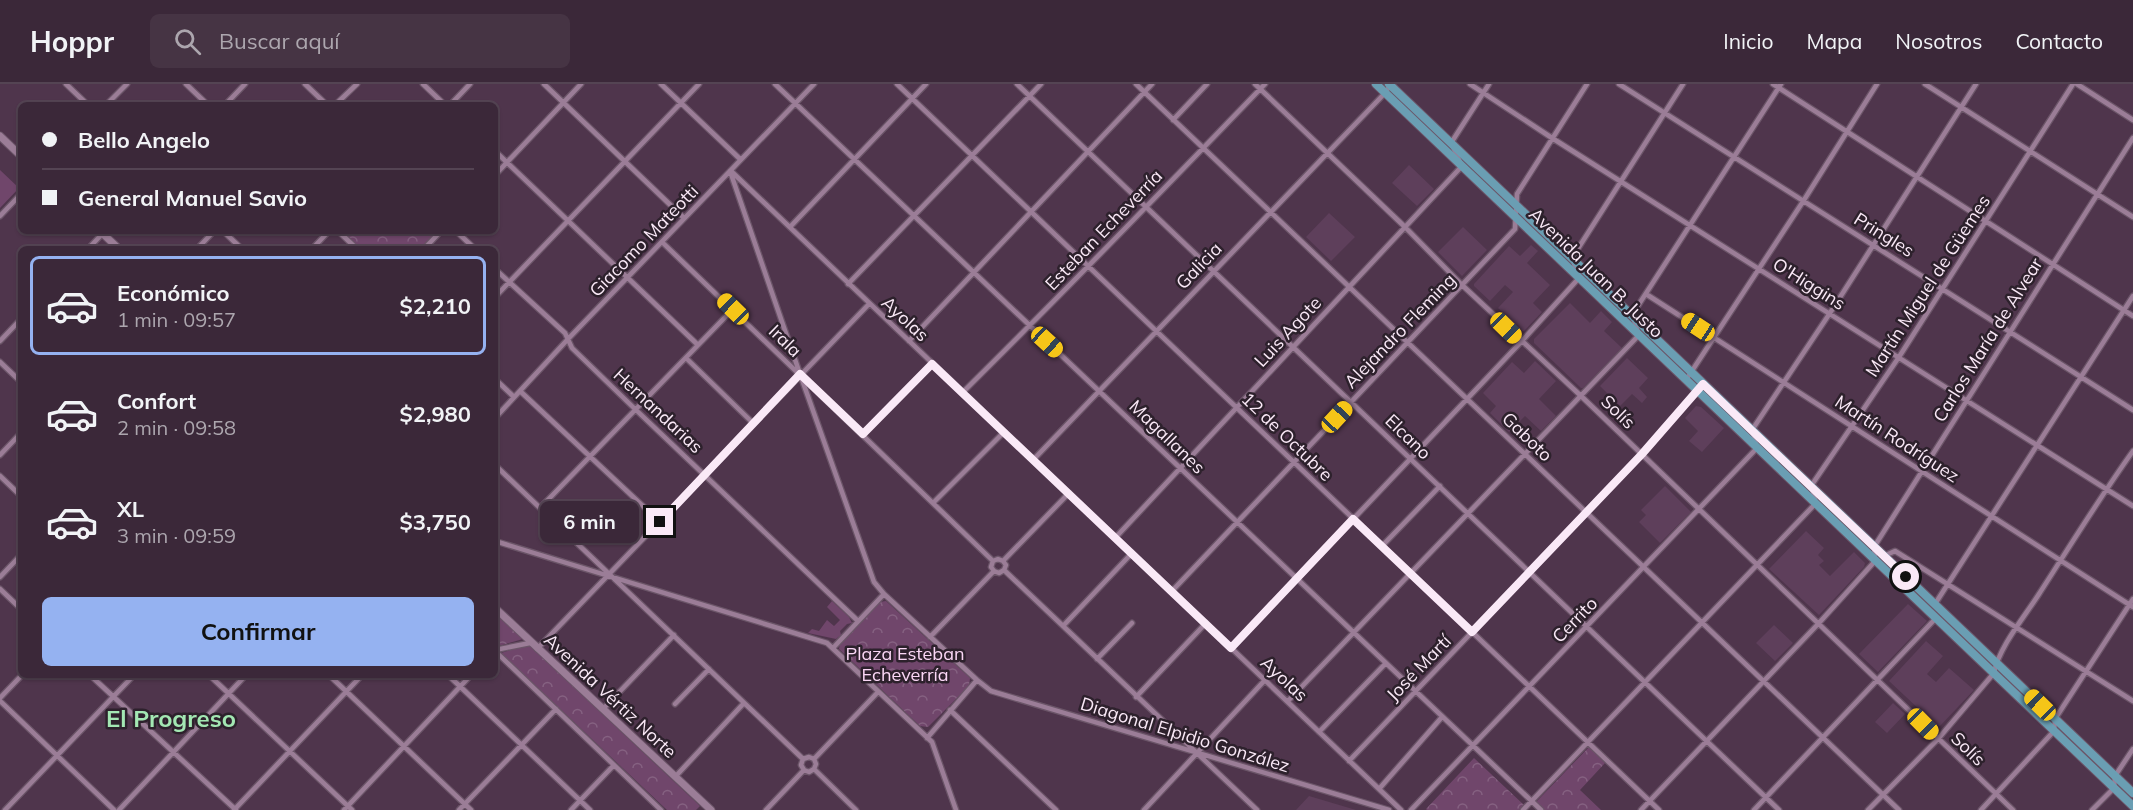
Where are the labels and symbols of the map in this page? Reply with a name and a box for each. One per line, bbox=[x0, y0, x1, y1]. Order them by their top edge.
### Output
street label: Esteban Echeverría bbox=[1040, 164, 1167, 295]
street label: Giacomo Mateotti bbox=[584, 180, 703, 302]
street label: Martín Miguel de Güemes bbox=[1860, 191, 1995, 381]
street label: Avenida Juan B. Justo bbox=[1524, 203, 1668, 343]
street label: Pringles bbox=[1850, 207, 1919, 262]
street label: Galicia bbox=[1171, 237, 1227, 294]
street label: O'Higgins bbox=[1769, 252, 1850, 315]
street label: Carlos María de Alvear bbox=[1928, 253, 2048, 426]
street label: Alejandro Fleming bbox=[1339, 268, 1460, 393]
car bbox=[714, 290, 752, 328]
street label: Ayolas bbox=[877, 291, 934, 346]
street label: Luis Agote bbox=[1249, 292, 1326, 372]
car bbox=[1487, 309, 1525, 347]
car bbox=[1678, 310, 1718, 344]
street label: Irala bbox=[764, 320, 807, 362]
car bbox=[1028, 323, 1066, 361]
street label: Hernandarias bbox=[609, 363, 708, 458]
street label: 12 de Octubre bbox=[1237, 387, 1338, 486]
street label: Solís bbox=[1596, 390, 1640, 434]
street label: Martín Rodríguez bbox=[1831, 390, 1964, 487]
street label: Magallanes bbox=[1125, 395, 1210, 478]
car bbox=[1318, 398, 1356, 436]
street label: Gaboto bbox=[1497, 407, 1557, 466]
street label: Elcano bbox=[1380, 409, 1436, 464]
callout: 6 min bbox=[540, 501, 639, 543]
route end bbox=[646, 508, 673, 535]
route start bbox=[1892, 563, 1919, 590]
street label: Cerrito bbox=[1547, 592, 1602, 648]
street label: Avenida Vértiz Norte bbox=[539, 628, 681, 763]
street label: José Martí bbox=[1381, 628, 1457, 706]
park label: Plaza Esteban Echeverría bbox=[846, 642, 965, 686]
street label: Ayolas bbox=[1256, 651, 1313, 706]
car bbox=[2021, 686, 2059, 724]
street label: Diagonal Elpidio González bbox=[1078, 692, 1293, 777]
district label: El Progreso bbox=[106, 703, 236, 733]
car bbox=[1904, 705, 1942, 743]
street label: Solís bbox=[1946, 727, 1990, 771]

